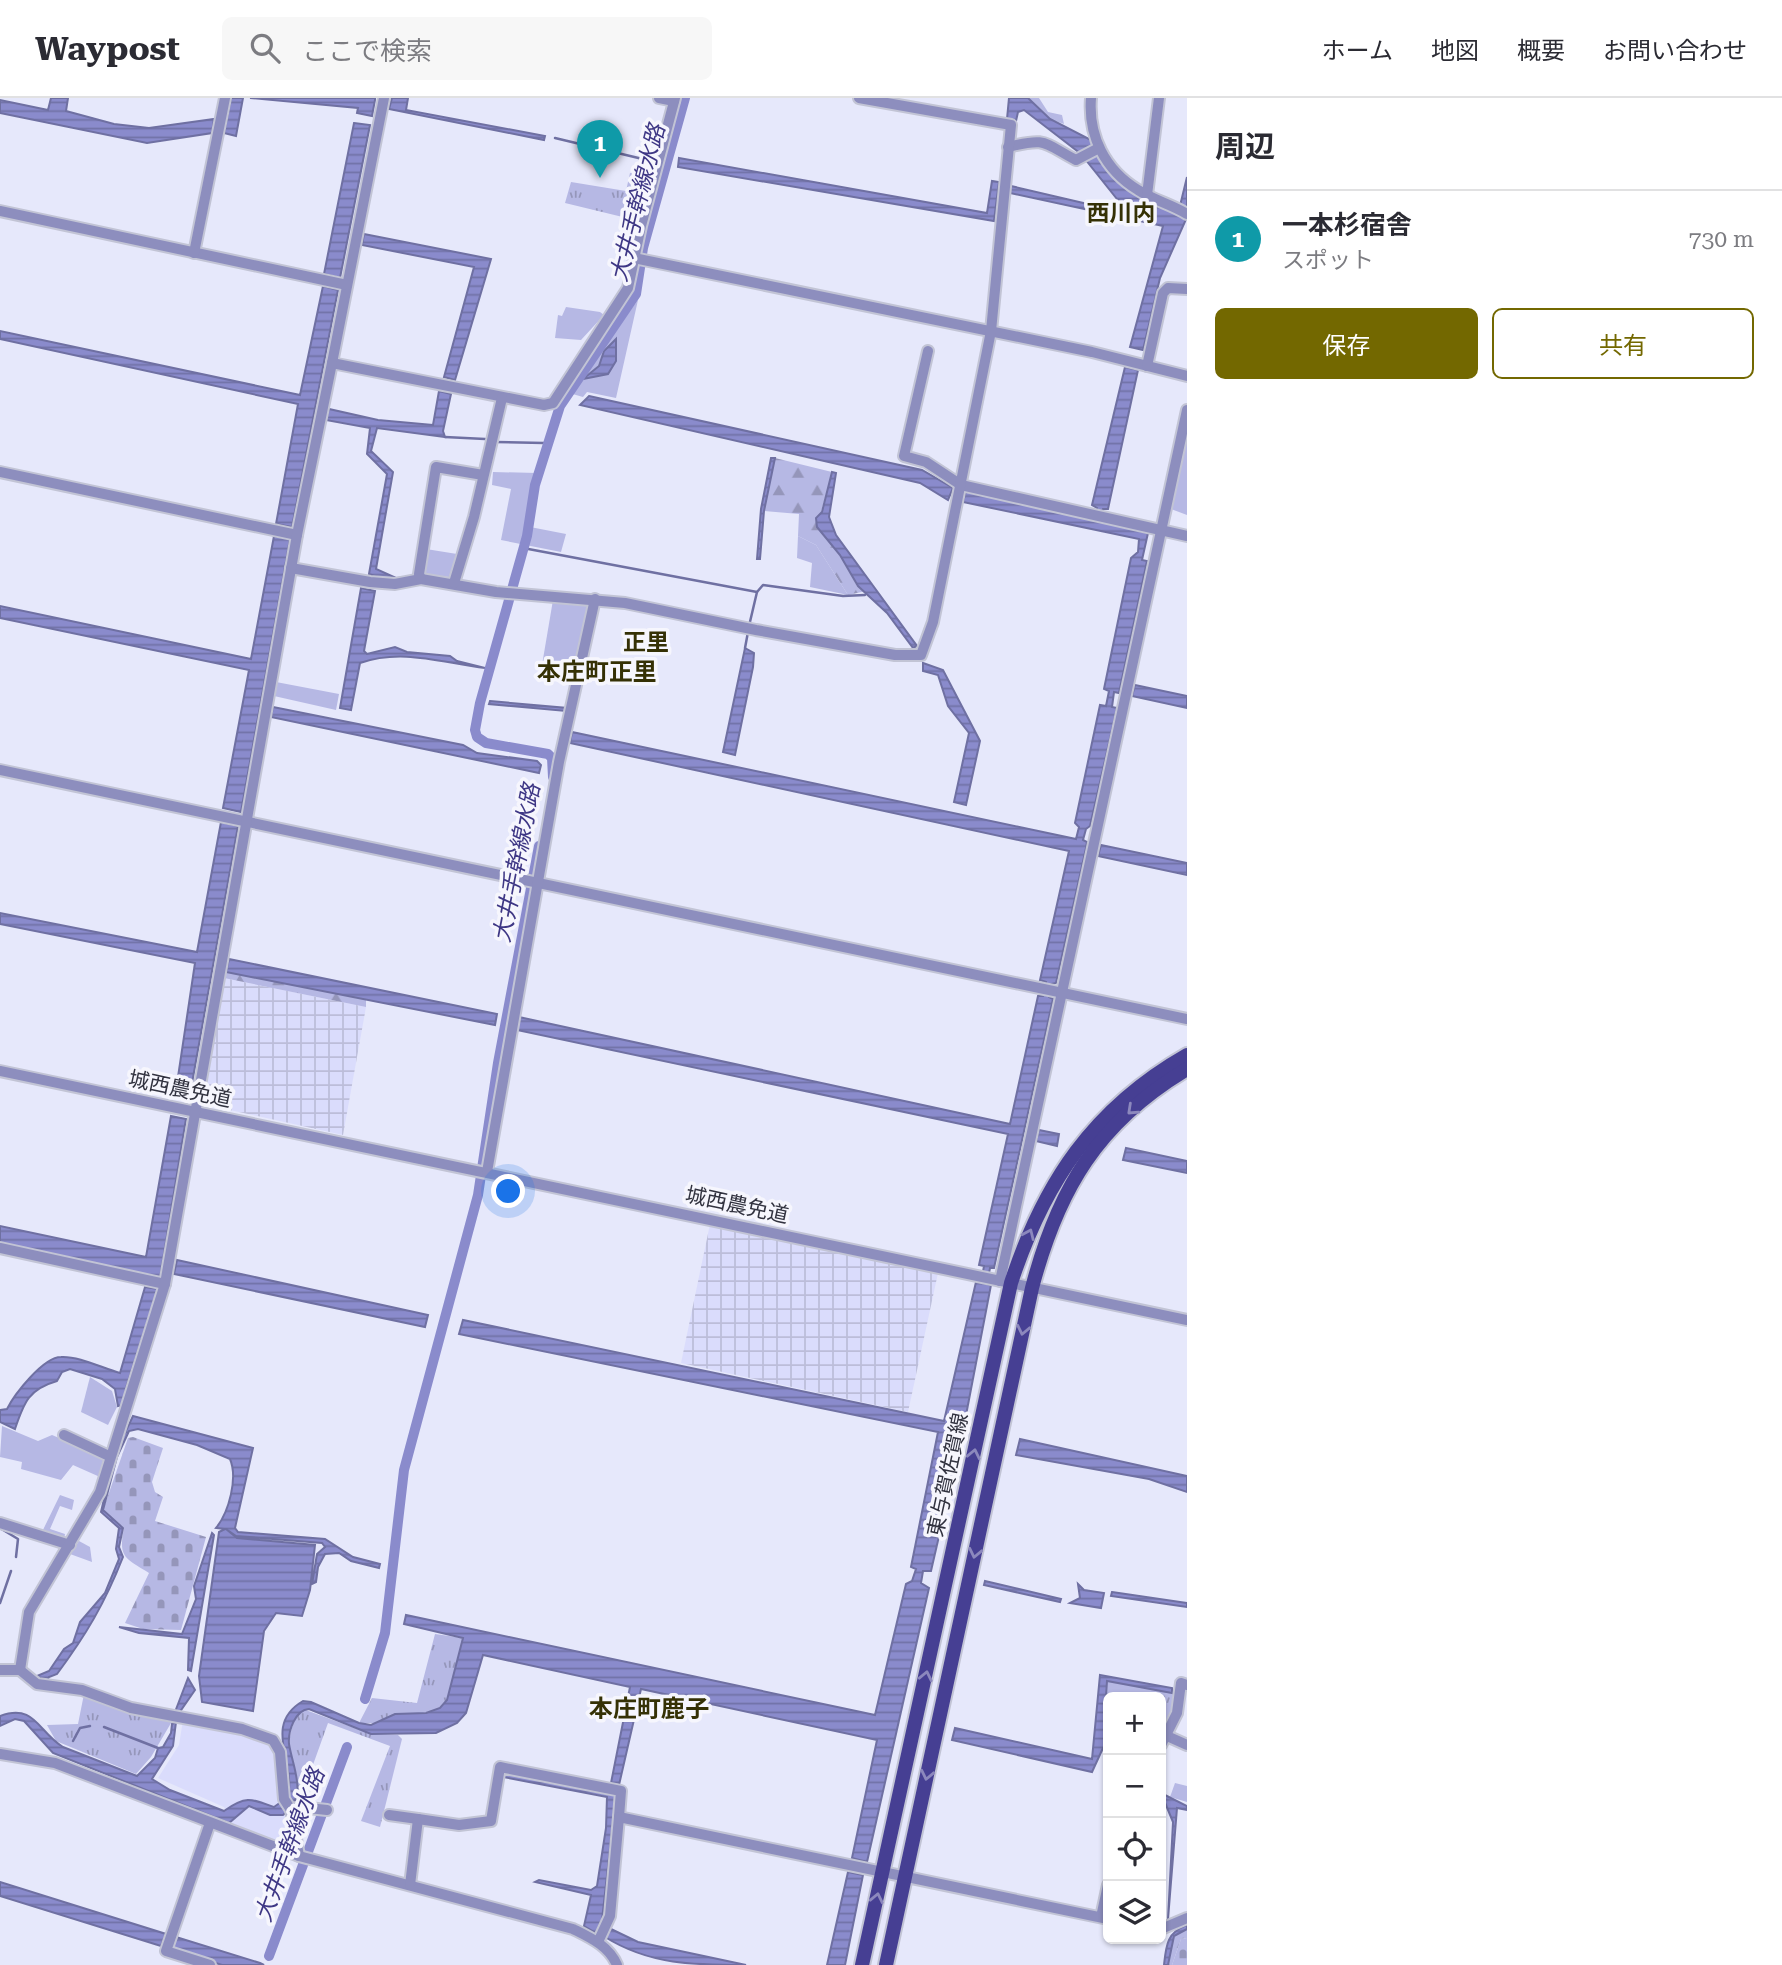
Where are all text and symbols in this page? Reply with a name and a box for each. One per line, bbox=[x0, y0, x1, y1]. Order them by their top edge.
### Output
search box bbox=[222, 17, 712, 80]
text: Waypost bbox=[35, 29, 180, 68]
icon: search bbox=[246, 29, 284, 67]
text: ここで検索 bbox=[302, 36, 432, 66]
text: ホーム bbox=[1322, 37, 1393, 65]
text: 地図 bbox=[1431, 37, 1479, 65]
text: 概要 bbox=[1517, 37, 1565, 65]
text: お問い合わせ bbox=[1603, 37, 1747, 65]
pin: 1 bbox=[577, 120, 623, 178]
water label: 大井手幹線水路 bbox=[605, 120, 671, 284]
text: 周辺 bbox=[1215, 129, 1275, 164]
district label: 西川内 bbox=[1087, 200, 1156, 227]
text: 一本杉宿舎 bbox=[1282, 210, 1412, 240]
text: 1 bbox=[1232, 226, 1244, 253]
text: 730 m bbox=[1689, 226, 1754, 253]
text: スポット bbox=[1282, 247, 1374, 274]
button: 保存 bbox=[1215, 308, 1478, 379]
button: 共有 bbox=[1492, 308, 1754, 379]
district label: 正里 bbox=[623, 629, 669, 656]
district label: 本庄町正里 bbox=[537, 658, 657, 686]
water label: 大井手幹線水路 bbox=[488, 779, 546, 945]
street label: 城西農免道 bbox=[126, 1066, 234, 1112]
one-way arrow bbox=[1127, 1101, 1140, 1114]
your location bbox=[491, 1174, 525, 1208]
street label: 城西農免道 bbox=[683, 1182, 791, 1228]
one-way arrow bbox=[1021, 1228, 1035, 1241]
one-way arrow bbox=[1016, 1324, 1031, 1336]
street label: 東与賀佐賀線 bbox=[923, 1411, 973, 1539]
one-way arrow bbox=[966, 1448, 980, 1460]
one-way arrow bbox=[969, 1547, 984, 1559]
one-way arrow bbox=[917, 1670, 932, 1682]
map controls bbox=[1103, 1692, 1166, 1944]
button: + bbox=[1103, 1692, 1166, 1755]
district label: 本庄町鹿子 bbox=[589, 1695, 709, 1723]
button: − bbox=[1103, 1755, 1166, 1818]
water label: 大井手幹線水路 bbox=[250, 1763, 331, 1925]
one-way arrow bbox=[921, 1769, 936, 1781]
button: locate bbox=[1103, 1818, 1166, 1881]
button: layers bbox=[1103, 1881, 1166, 1944]
one-way arrow bbox=[868, 1892, 883, 1904]

